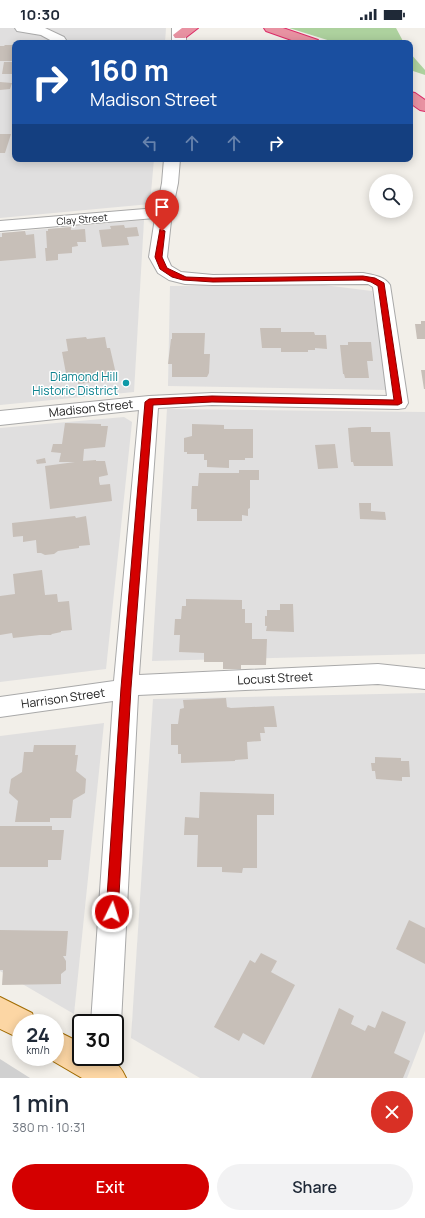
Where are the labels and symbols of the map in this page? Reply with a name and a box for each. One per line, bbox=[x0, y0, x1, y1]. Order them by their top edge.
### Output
pin bbox=[145, 190, 179, 231]
street label: Clay Street bbox=[56, 210, 108, 228]
place label: Diamond Hill Historic District bbox=[32, 368, 118, 399]
marker: Diamond Hill Historic District bbox=[121, 378, 131, 388]
street label: Madison Street bbox=[48, 395, 134, 421]
street label: Locust Street bbox=[237, 668, 313, 688]
street label: Harrison Street bbox=[20, 684, 106, 712]
position arrow bbox=[91, 891, 133, 933]
speed limit sign: 30 bbox=[72, 1014, 124, 1066]

